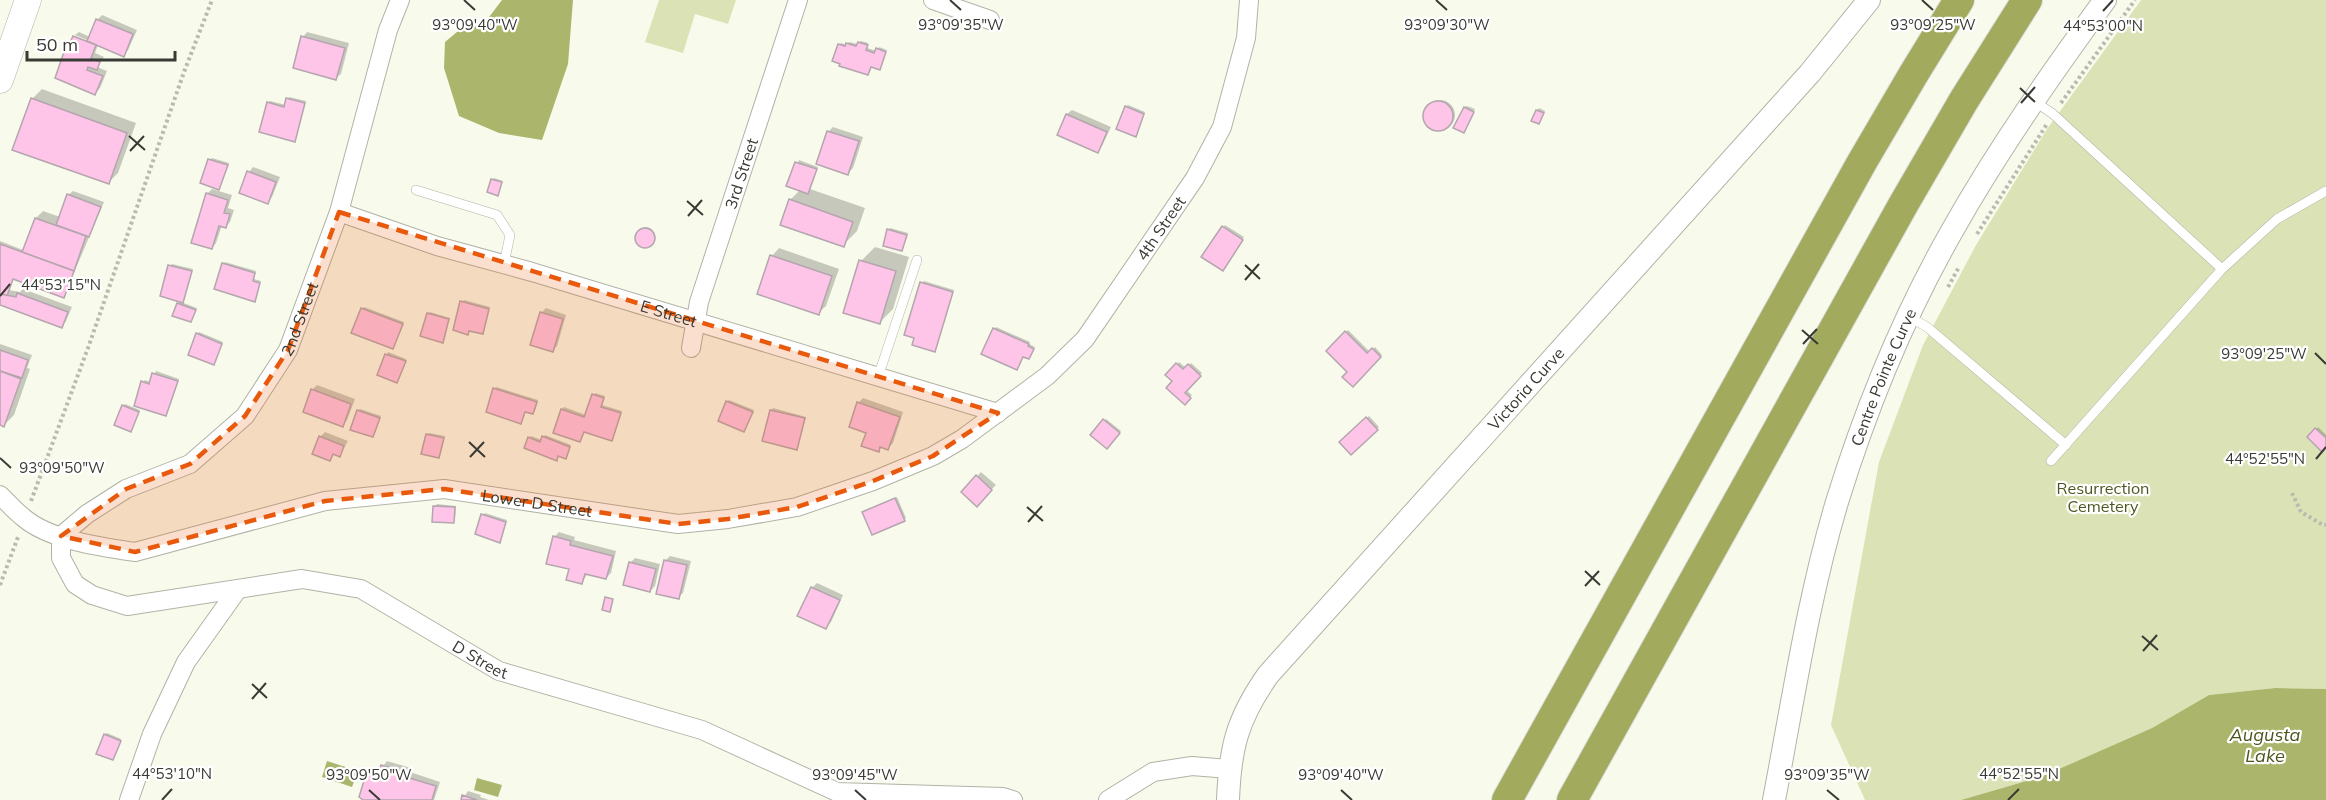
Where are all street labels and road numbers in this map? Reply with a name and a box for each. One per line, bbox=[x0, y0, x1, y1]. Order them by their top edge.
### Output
street label: 3rd Street bbox=[720, 135, 762, 211]
street label: 4th Street bbox=[1132, 192, 1190, 264]
street label: 2nd Street bbox=[277, 279, 322, 360]
street label: E Street bbox=[638, 295, 700, 331]
street label: Centre Pointe Curve bbox=[1846, 305, 1920, 449]
street label: Victoria Curve bbox=[1483, 343, 1568, 434]
street label: Lower D Street bbox=[481, 485, 594, 521]
street label: D Street bbox=[449, 636, 510, 683]

